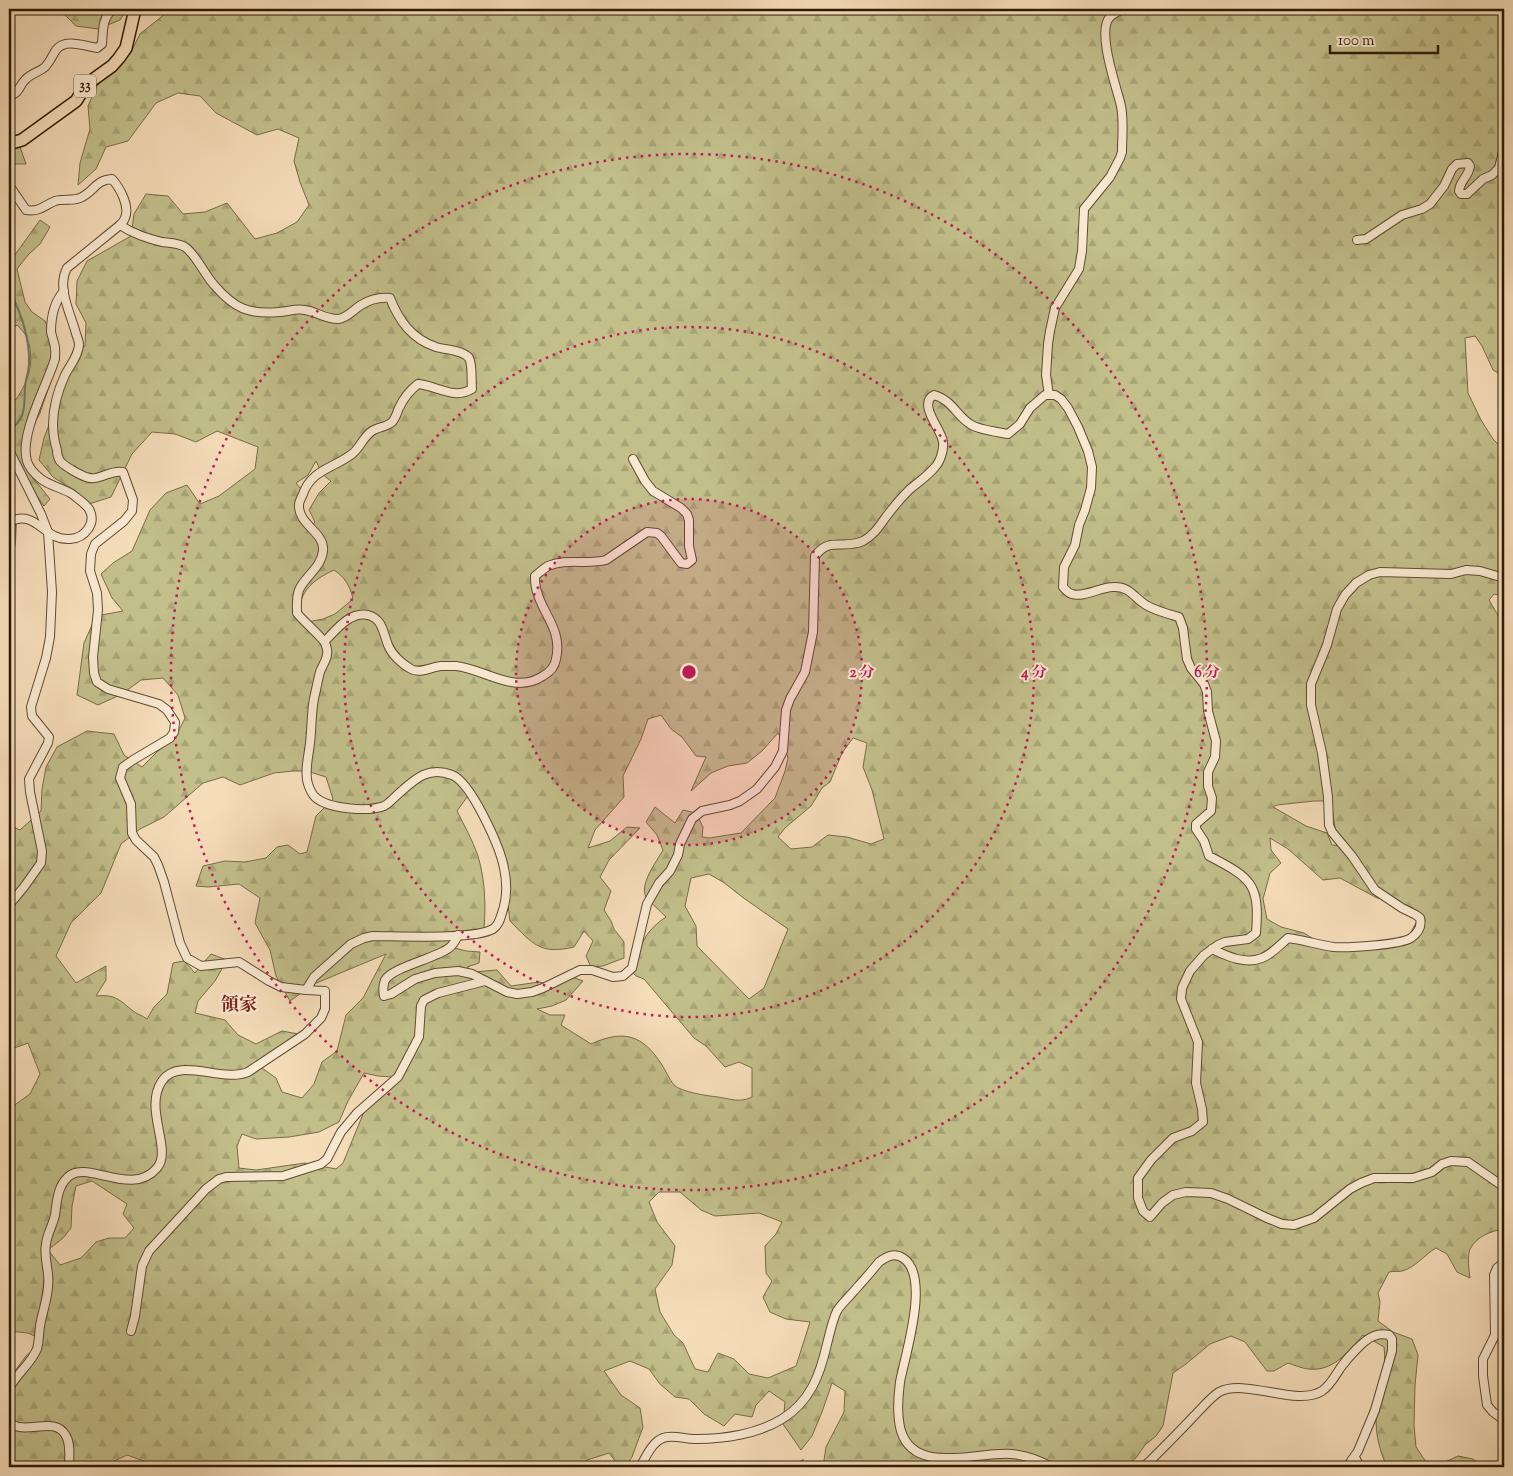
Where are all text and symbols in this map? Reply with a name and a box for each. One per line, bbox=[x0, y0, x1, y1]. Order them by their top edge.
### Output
scale bar bbox=[1330, 22, 1438, 54]
text: 100 m bbox=[1338, 31, 1375, 52]
road number: 33 bbox=[74, 74, 96, 98]
centre of rings bbox=[680, 663, 698, 681]
text: 2 分 bbox=[849, 663, 875, 684]
text: 4 分 bbox=[1020, 663, 1047, 684]
text: 6 分 bbox=[1194, 663, 1220, 684]
district label: 領家 bbox=[221, 993, 257, 1019]

